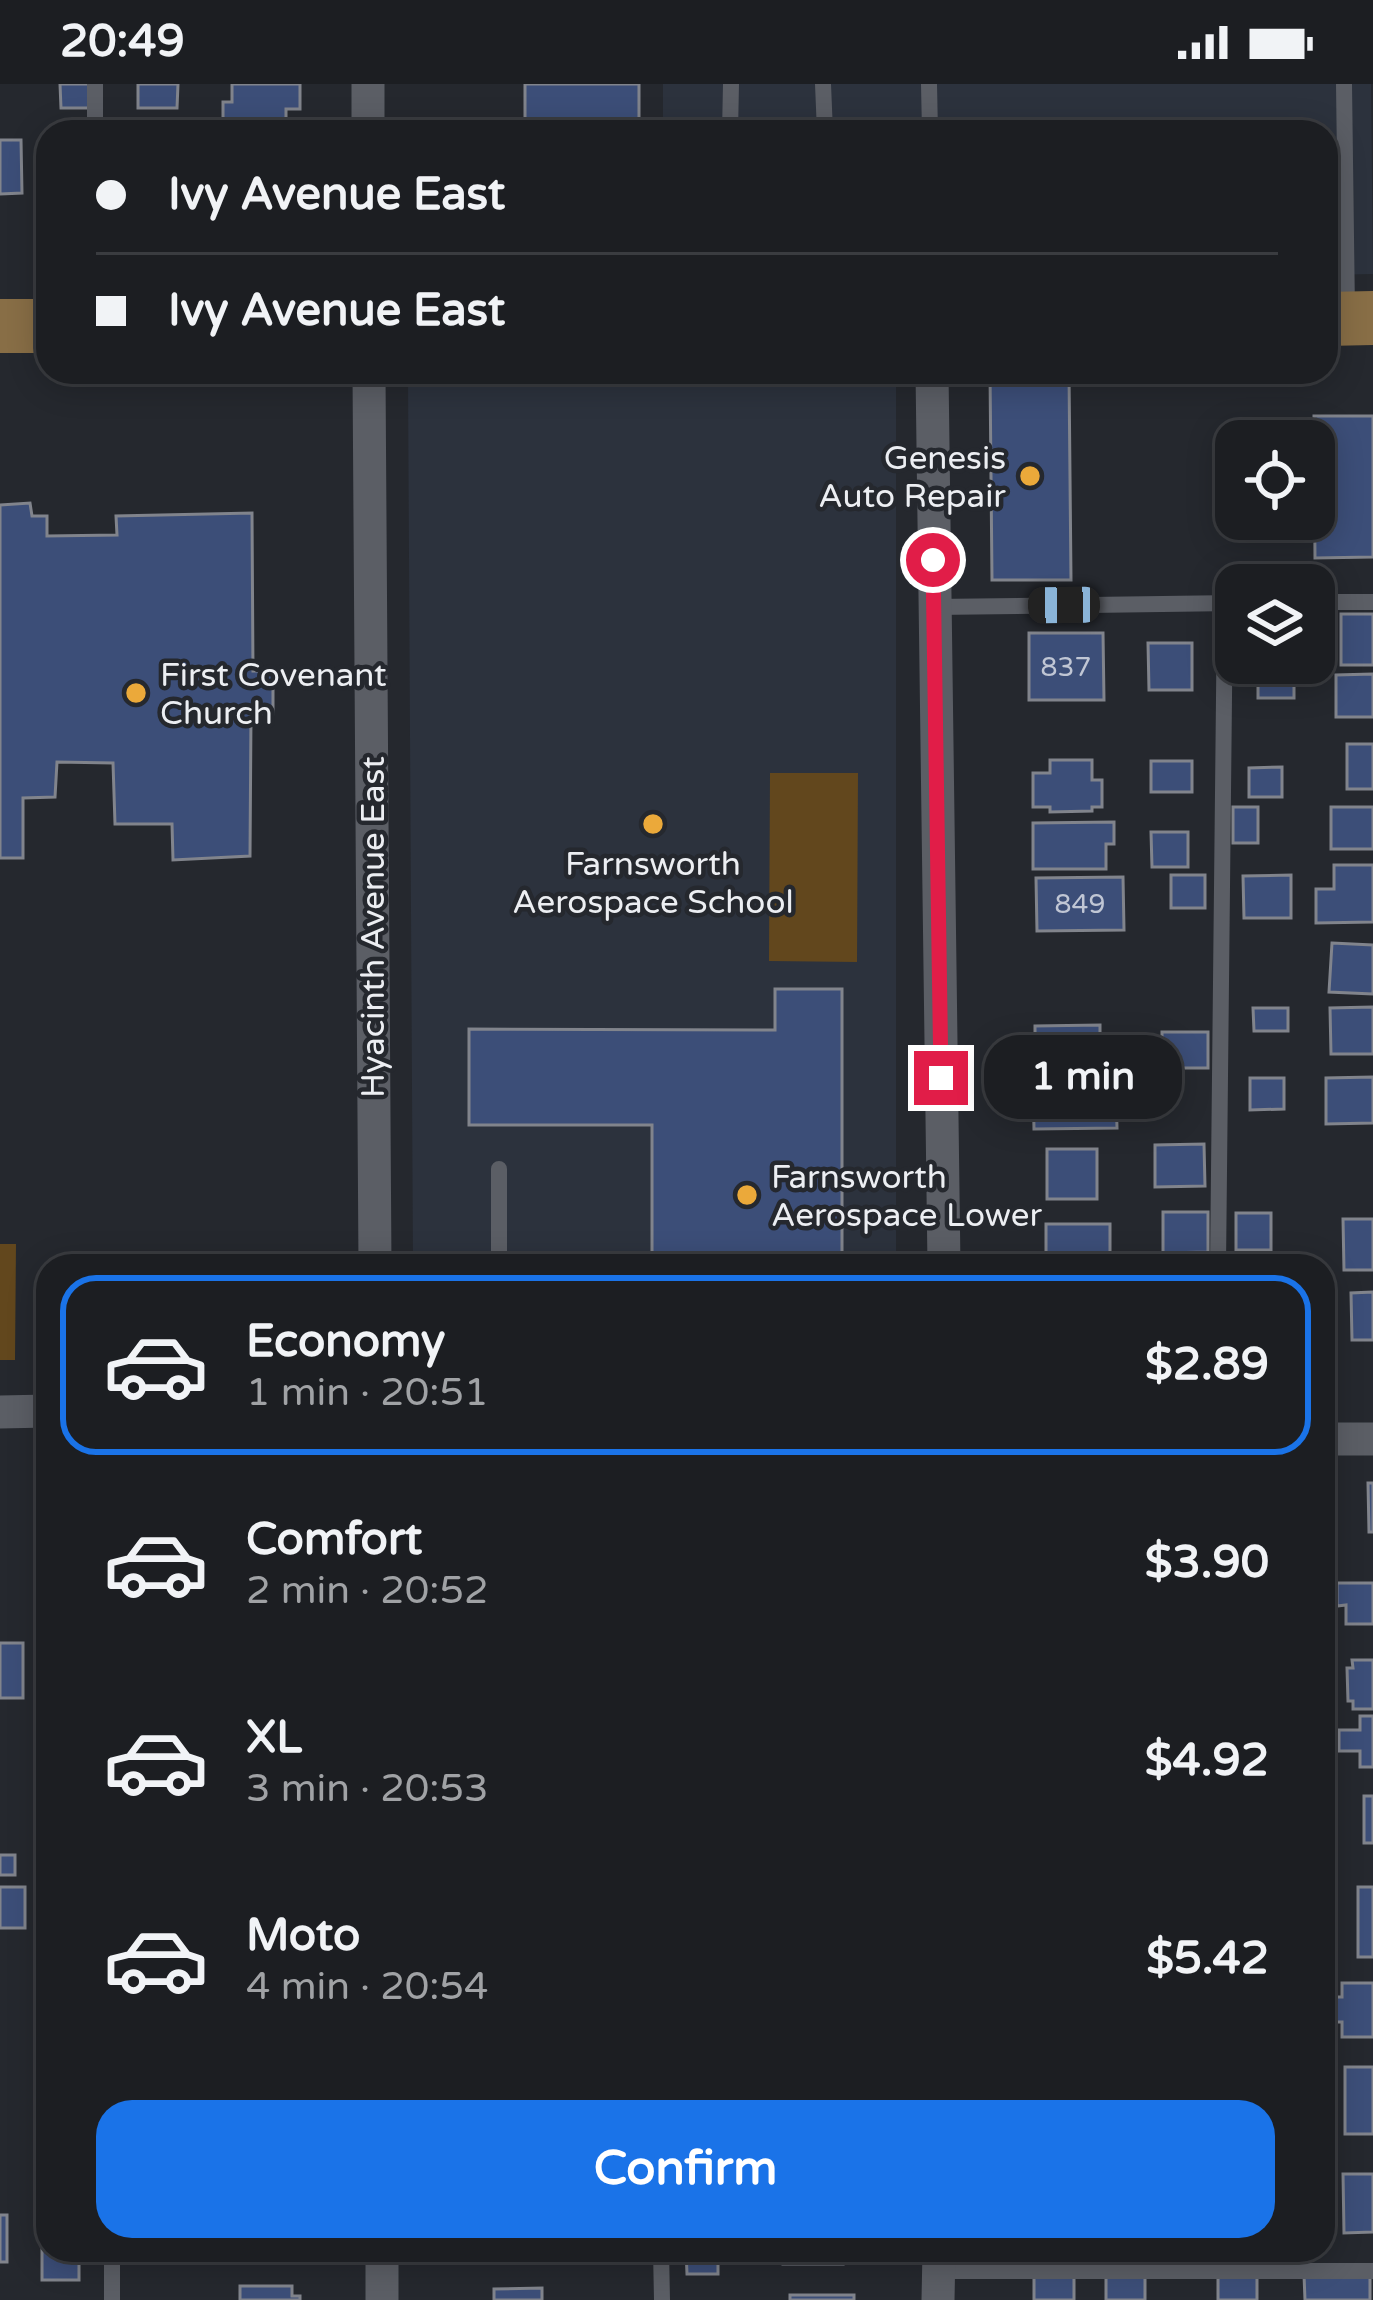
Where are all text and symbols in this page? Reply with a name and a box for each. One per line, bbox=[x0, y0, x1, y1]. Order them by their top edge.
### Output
text: 20:49 bbox=[60, 15, 185, 69]
text: Ivy Avenue East bbox=[168, 168, 505, 222]
text: Ivy Avenue East bbox=[168, 284, 505, 338]
map controls bbox=[1215, 420, 1335, 684]
button: locate bbox=[1215, 420, 1335, 540]
place label: Genesis Auto Repair bbox=[818, 439, 1006, 516]
marker: Genesis Auto Repair bbox=[1017, 463, 1043, 489]
route start bbox=[906, 533, 960, 587]
button: layers bbox=[1215, 564, 1335, 684]
car bbox=[1028, 586, 1100, 624]
house number: 837 bbox=[1041, 651, 1091, 684]
place label: First Covenant Church bbox=[160, 656, 387, 733]
marker: First Covenant Church bbox=[123, 680, 149, 706]
street label: Hyacinth Avenue East bbox=[354, 756, 393, 1098]
marker: Farnsworth Aerospace School bbox=[640, 811, 666, 837]
place label: Farnsworth Aerospace School bbox=[512, 845, 794, 922]
house number: 849 bbox=[1055, 888, 1105, 921]
callout: 1 min bbox=[983, 1036, 1181, 1120]
route end bbox=[914, 1051, 968, 1105]
text: 1 min bbox=[1031, 1053, 1135, 1100]
place label: Farnsworth Aerospace Lower bbox=[771, 1158, 1042, 1235]
marker: Farnsworth Aerospace Lower bbox=[734, 1182, 760, 1208]
icon: car bbox=[102, 1311, 210, 1419]
text: Economy bbox=[246, 1315, 445, 1369]
text: $2.89 bbox=[1145, 1338, 1269, 1392]
text: 1 min · 20:51 bbox=[246, 1369, 488, 1416]
icon: car bbox=[102, 1509, 210, 1617]
text: Comfort bbox=[246, 1513, 422, 1567]
text: $3.90 bbox=[1145, 1536, 1269, 1590]
text: 2 min · 20:52 bbox=[246, 1567, 488, 1614]
icon: car bbox=[102, 1707, 210, 1815]
text: XL bbox=[246, 1711, 302, 1765]
text: $4.92 bbox=[1145, 1734, 1269, 1788]
text: 3 min · 20:53 bbox=[246, 1765, 488, 1812]
icon: car bbox=[102, 1905, 210, 2013]
text: Moto bbox=[246, 1909, 360, 1963]
text: $5.42 bbox=[1146, 1932, 1269, 1986]
text: 4 min · 20:54 bbox=[246, 1963, 488, 2010]
button: Confirm bbox=[96, 2100, 1275, 2238]

